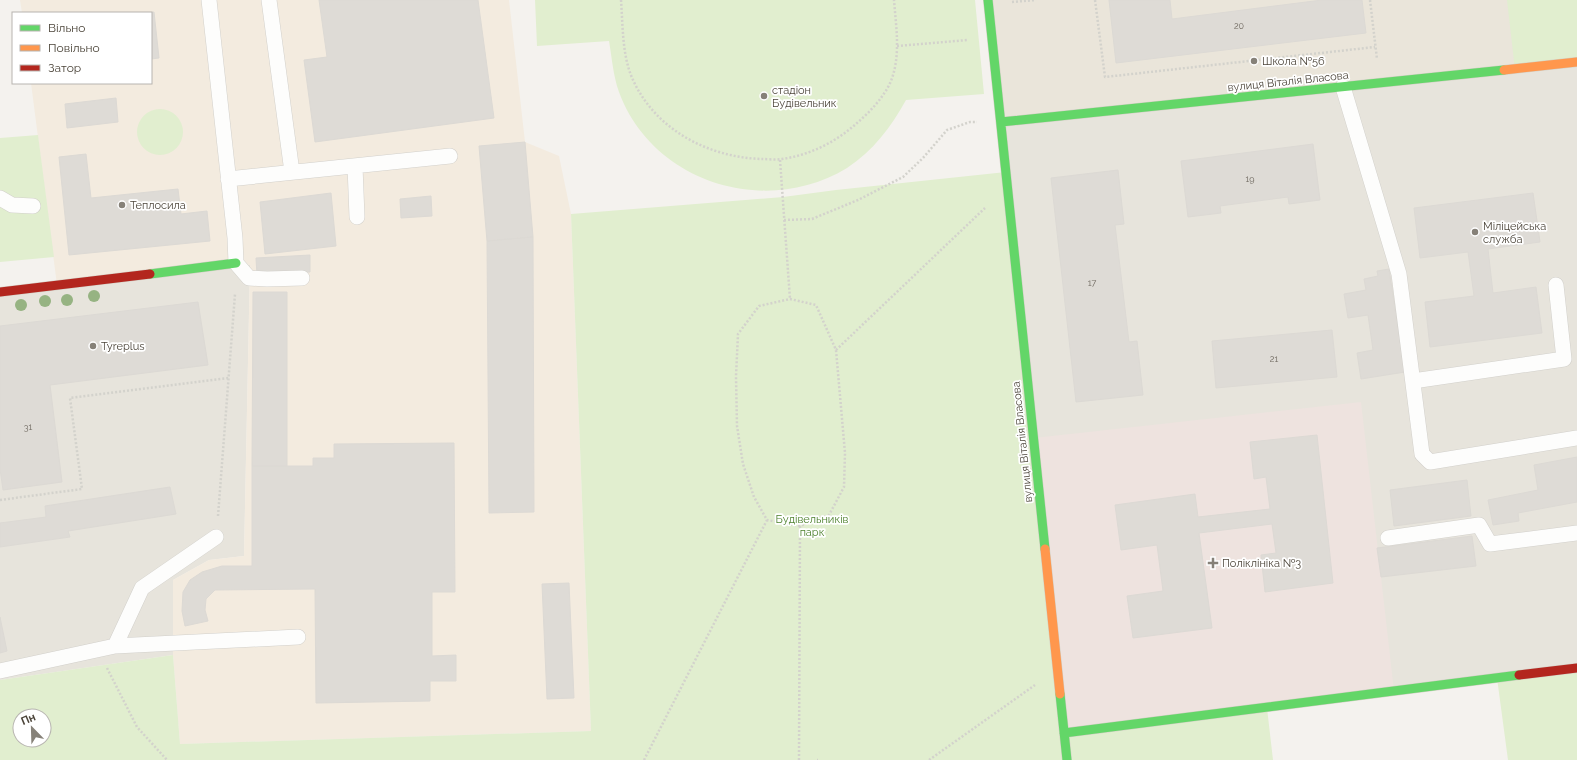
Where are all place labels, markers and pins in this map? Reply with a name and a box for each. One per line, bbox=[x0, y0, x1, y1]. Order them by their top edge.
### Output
place label: Школа №56 bbox=[1262, 55, 1325, 68]
marker: Школа №56 bbox=[1249, 56, 1259, 66]
place label: стадіон Будівельник bbox=[772, 84, 837, 110]
marker: стадіон Будівельник bbox=[759, 91, 769, 101]
place label: Теплосила bbox=[130, 199, 186, 212]
marker: Теплосила bbox=[117, 200, 127, 210]
place label: Міліцейська служба bbox=[1483, 220, 1546, 246]
marker: Міліцейська служба bbox=[1470, 227, 1480, 237]
place label: Tyreplus bbox=[101, 340, 145, 353]
marker: Tyreplus bbox=[88, 341, 98, 351]
marker: Поліклініка №3 bbox=[1207, 557, 1219, 569]
place label: Поліклініка №3 bbox=[1222, 557, 1301, 570]

